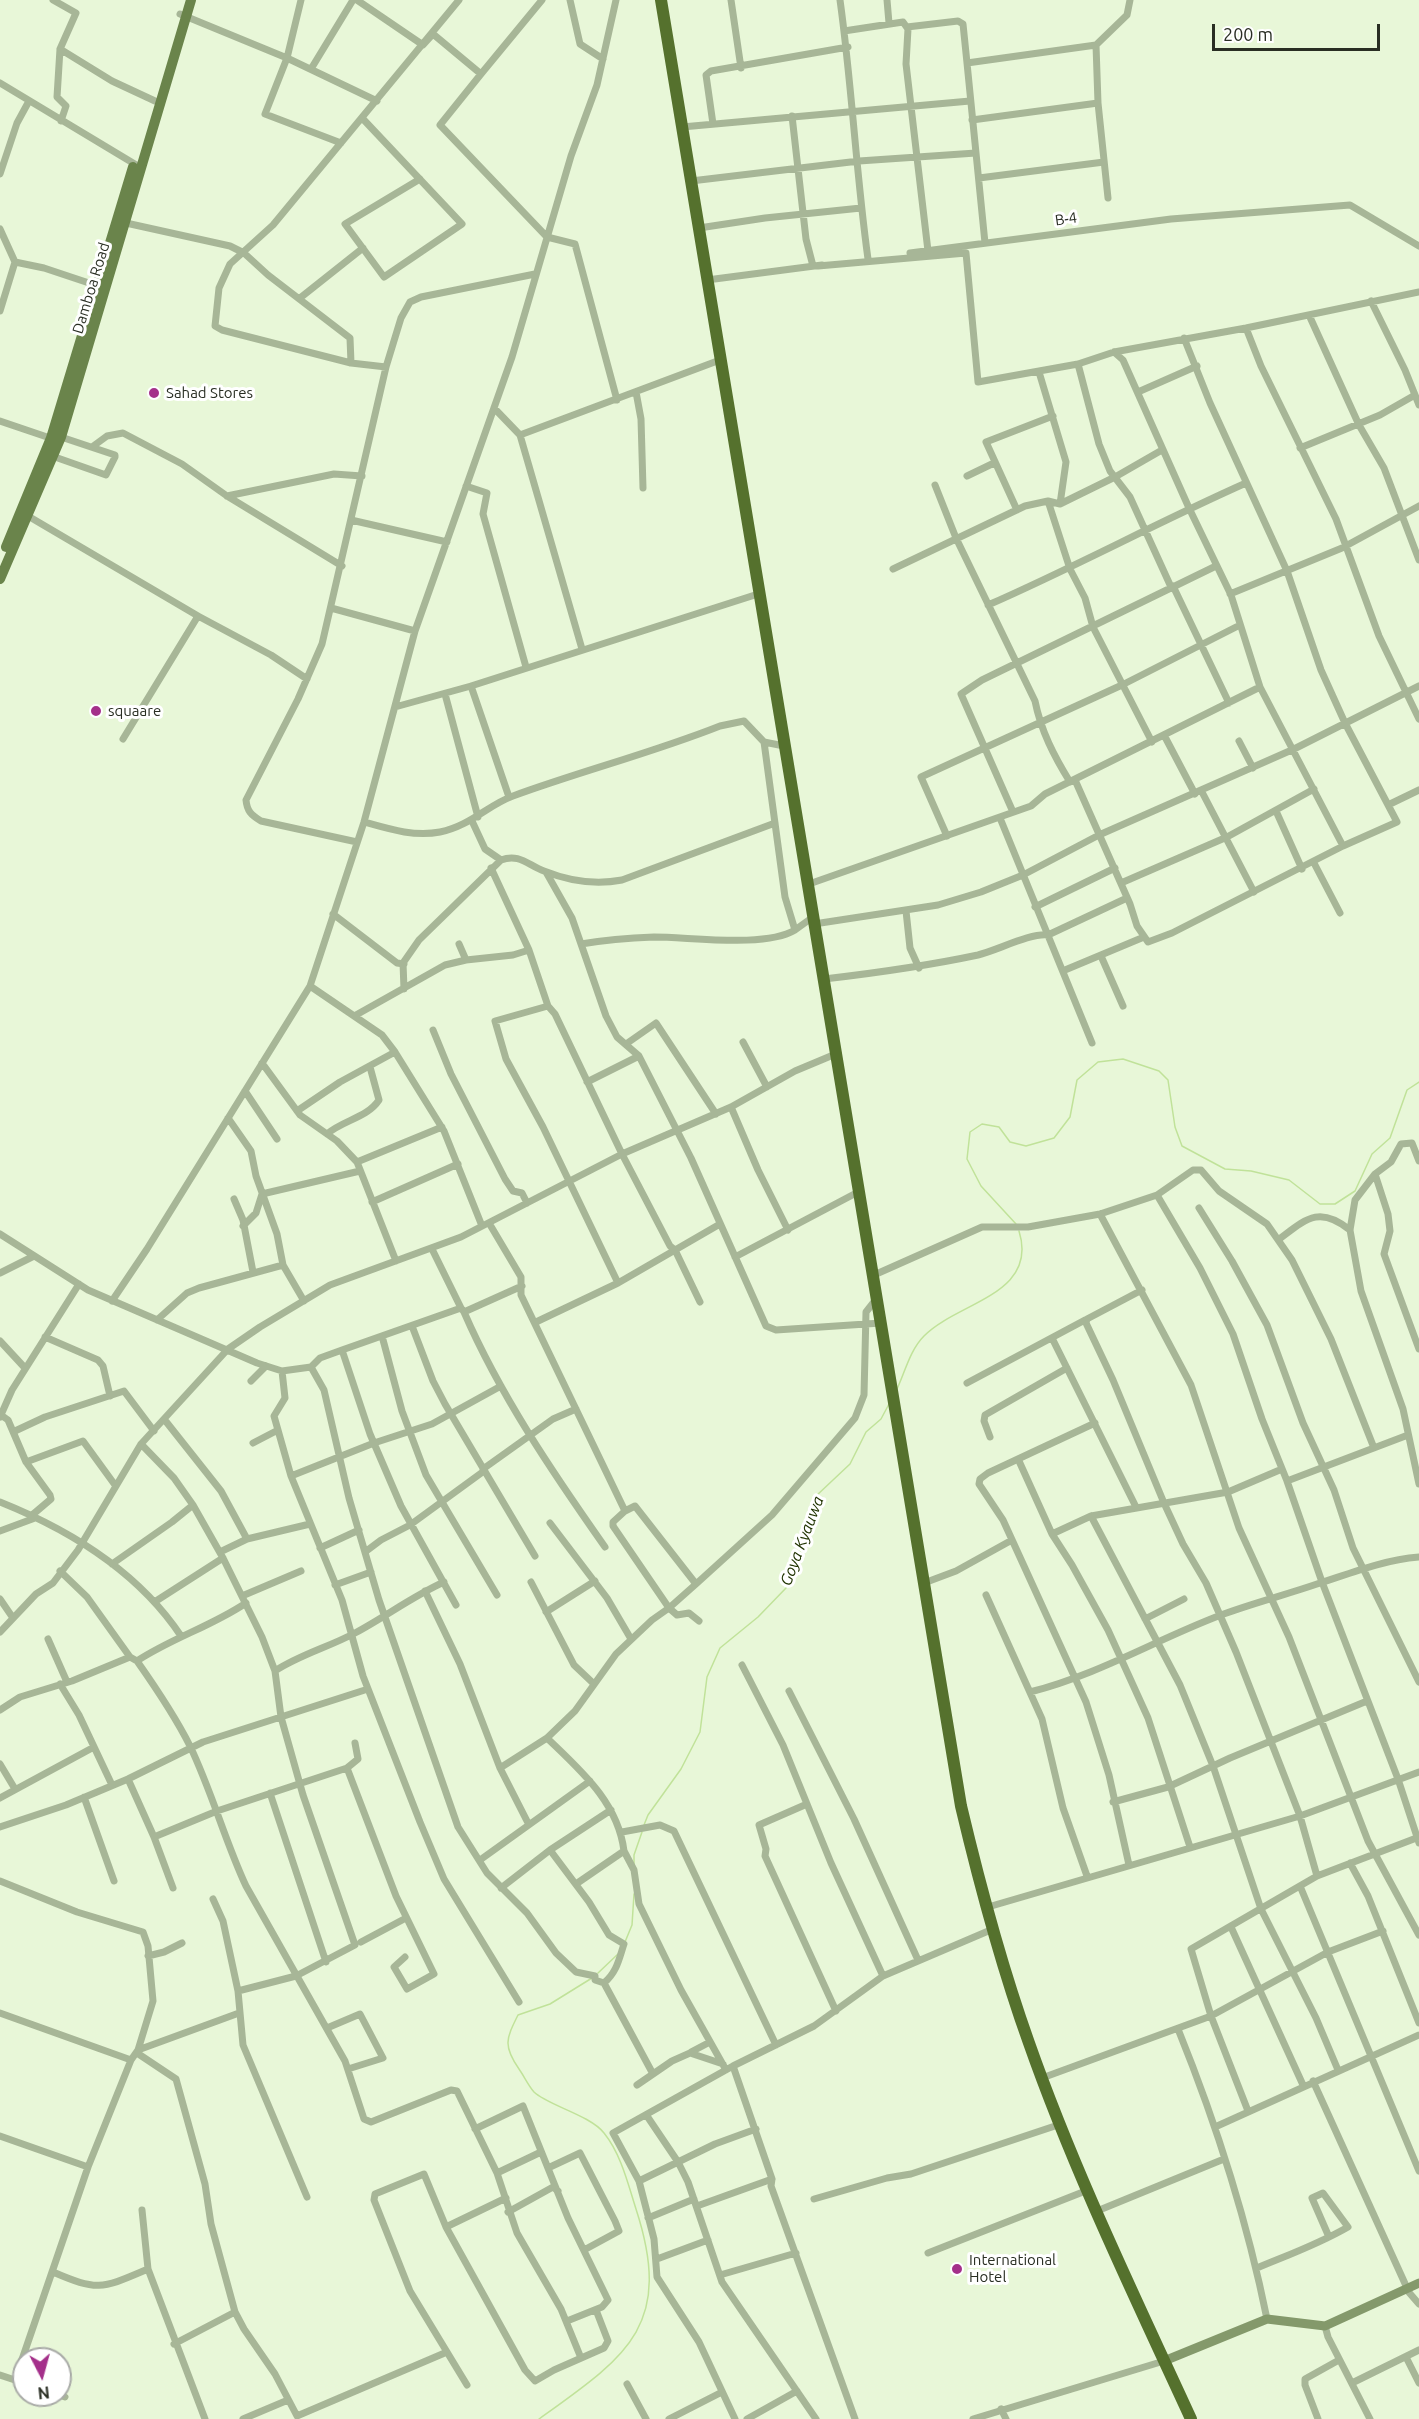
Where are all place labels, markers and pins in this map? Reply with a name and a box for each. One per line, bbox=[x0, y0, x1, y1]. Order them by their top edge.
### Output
place label: Sahad Stores bbox=[166, 384, 253, 402]
marker: Sahad Stores bbox=[147, 386, 161, 400]
place label: squaare bbox=[108, 702, 161, 720]
marker: squaare bbox=[89, 704, 103, 718]
place label: International Hotel bbox=[969, 2251, 1056, 2286]
marker: International Hotel bbox=[950, 2262, 964, 2276]

